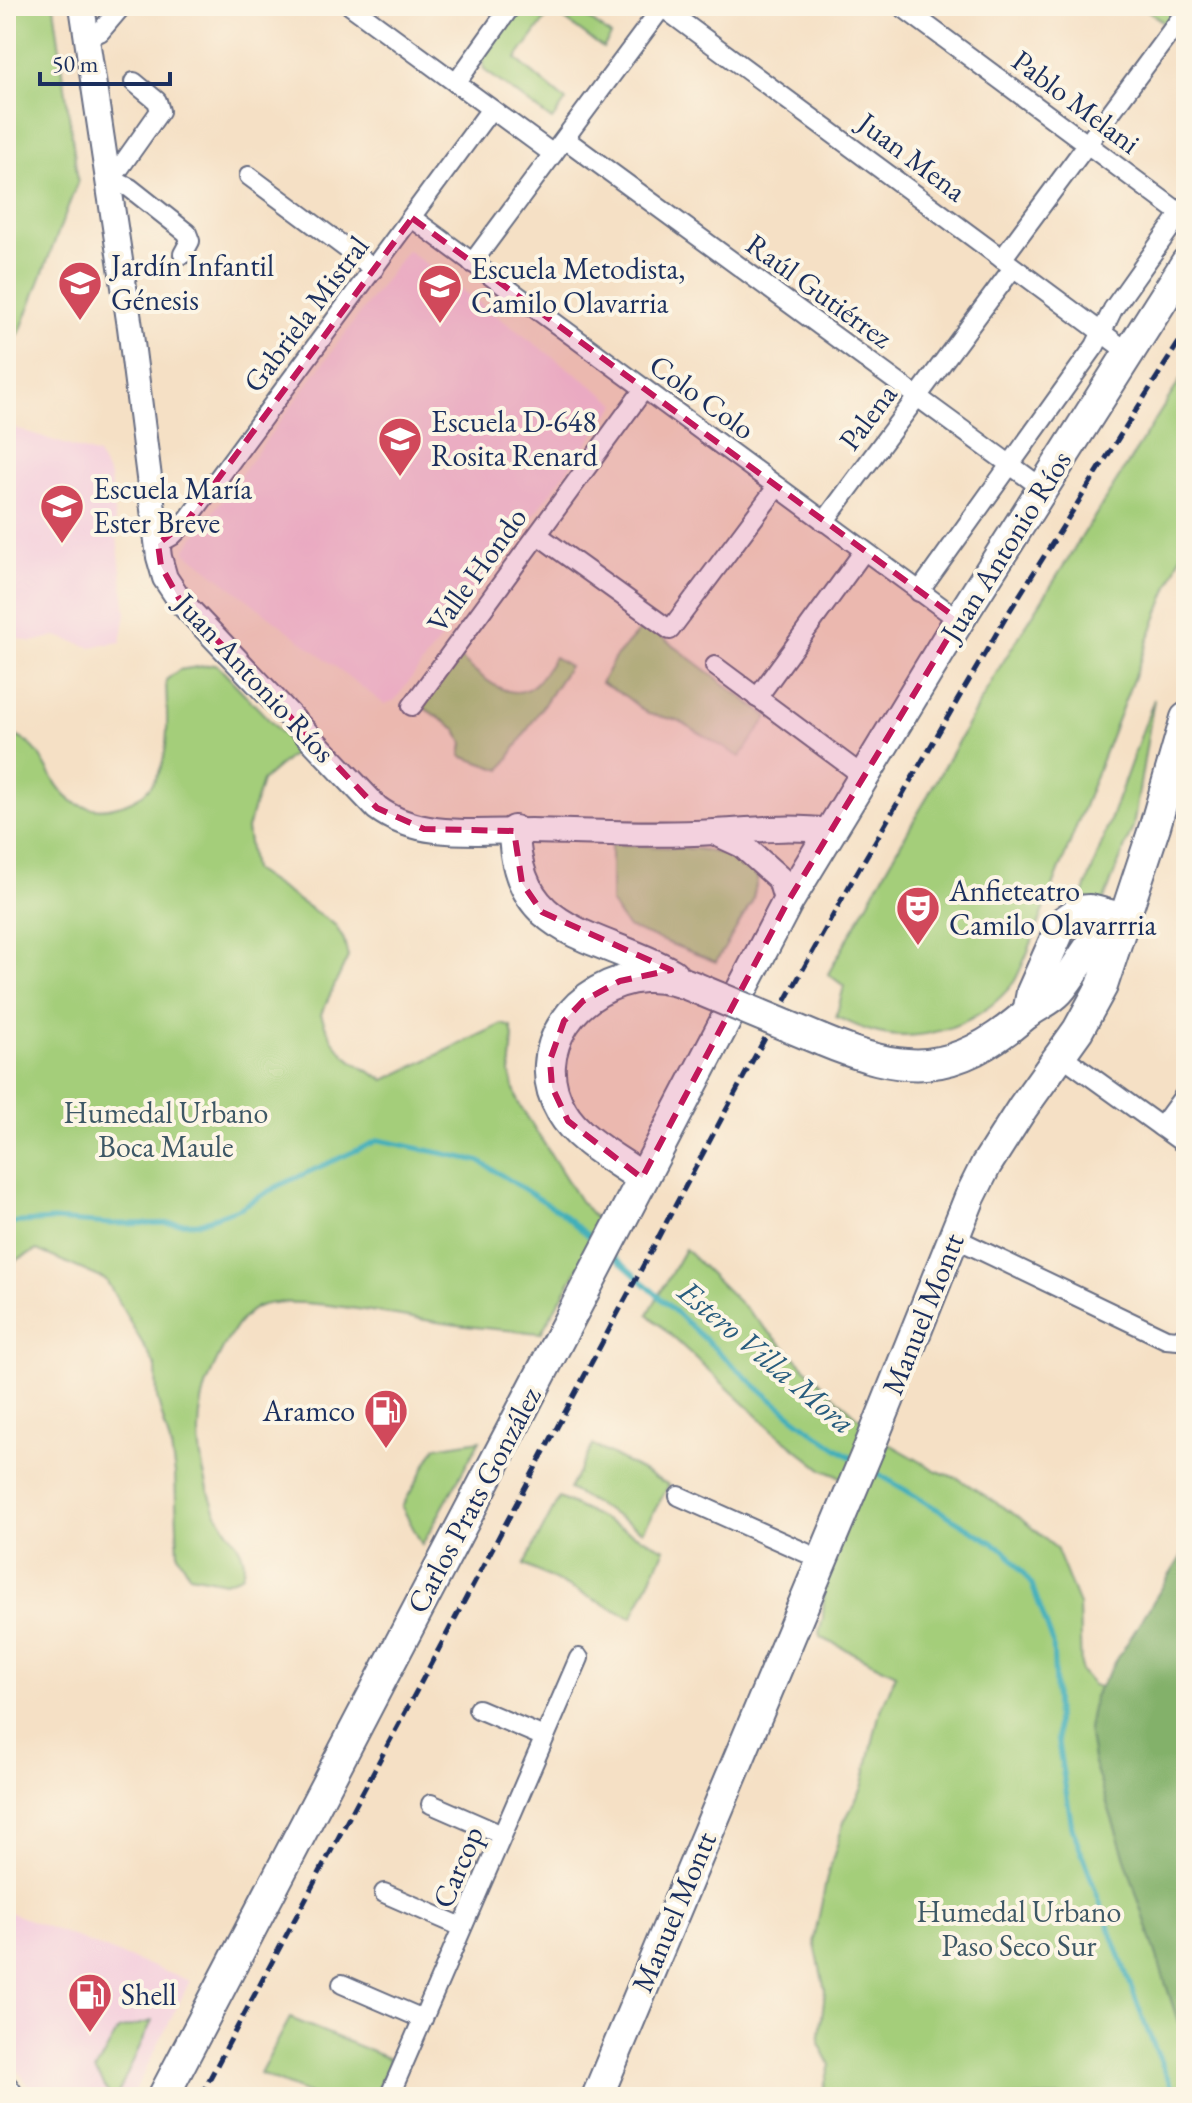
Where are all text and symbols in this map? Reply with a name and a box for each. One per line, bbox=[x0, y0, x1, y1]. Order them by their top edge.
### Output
scale bar bbox=[40, 36, 170, 86]
street label: Pablo Melani bbox=[1004, 41, 1148, 162]
text: 50 m bbox=[52, 48, 99, 79]
street label: Juan Mena bbox=[848, 101, 974, 210]
street label: Raúl Gutiérrez bbox=[738, 224, 901, 357]
street label: Gabriela Mistral bbox=[234, 228, 377, 400]
place label: Jardín Infantil Génesis bbox=[108, 246, 274, 319]
place label: Escuela Metodista, Camilo Olavarria bbox=[471, 249, 685, 322]
school or university icon: Jardín Infantil Génesis bbox=[56, 259, 104, 322]
school or university icon: Escuela Metodista, Camilo Olavarria bbox=[416, 262, 464, 325]
street label: Colo Colo bbox=[642, 345, 763, 448]
street label: Palena bbox=[830, 375, 905, 458]
place label: Escuela D-648 Rosita Renard bbox=[431, 402, 599, 475]
school or university icon: Escuela D-648 Rosita Renard bbox=[376, 415, 424, 478]
street label: Juan Antonio Ríos bbox=[930, 443, 1080, 651]
place label: Escuela María Ester Breve bbox=[93, 469, 252, 542]
school or university icon: Escuela María Ester Breve bbox=[38, 482, 86, 545]
street label: Valle Hondo bbox=[418, 499, 535, 640]
street label: Juan Antonio Ríos bbox=[165, 582, 344, 771]
place label: Anfieteatro Camilo Olavarrria bbox=[948, 871, 1157, 944]
theatre icon: Anfieteatro Camilo Olavarrria bbox=[894, 884, 942, 947]
park label: Humedal Urbano Boca Maule bbox=[64, 1093, 268, 1166]
street label: Manuel Montt bbox=[872, 1227, 973, 1400]
water label: Estero Villa Mora bbox=[668, 1269, 864, 1443]
street label: Carlos Prats González bbox=[397, 1379, 550, 1620]
fuel station icon: Aramco bbox=[362, 1387, 410, 1450]
place label: Aramco bbox=[261, 1391, 355, 1430]
street label: Carcop bbox=[423, 1820, 492, 1914]
street label: Manuel Montt bbox=[622, 1825, 725, 1998]
park label: Humedal Urbano Paso Seco Sur bbox=[917, 1892, 1121, 1965]
fuel station icon: Shell bbox=[66, 1971, 114, 2034]
place label: Shell bbox=[121, 1975, 177, 2014]

